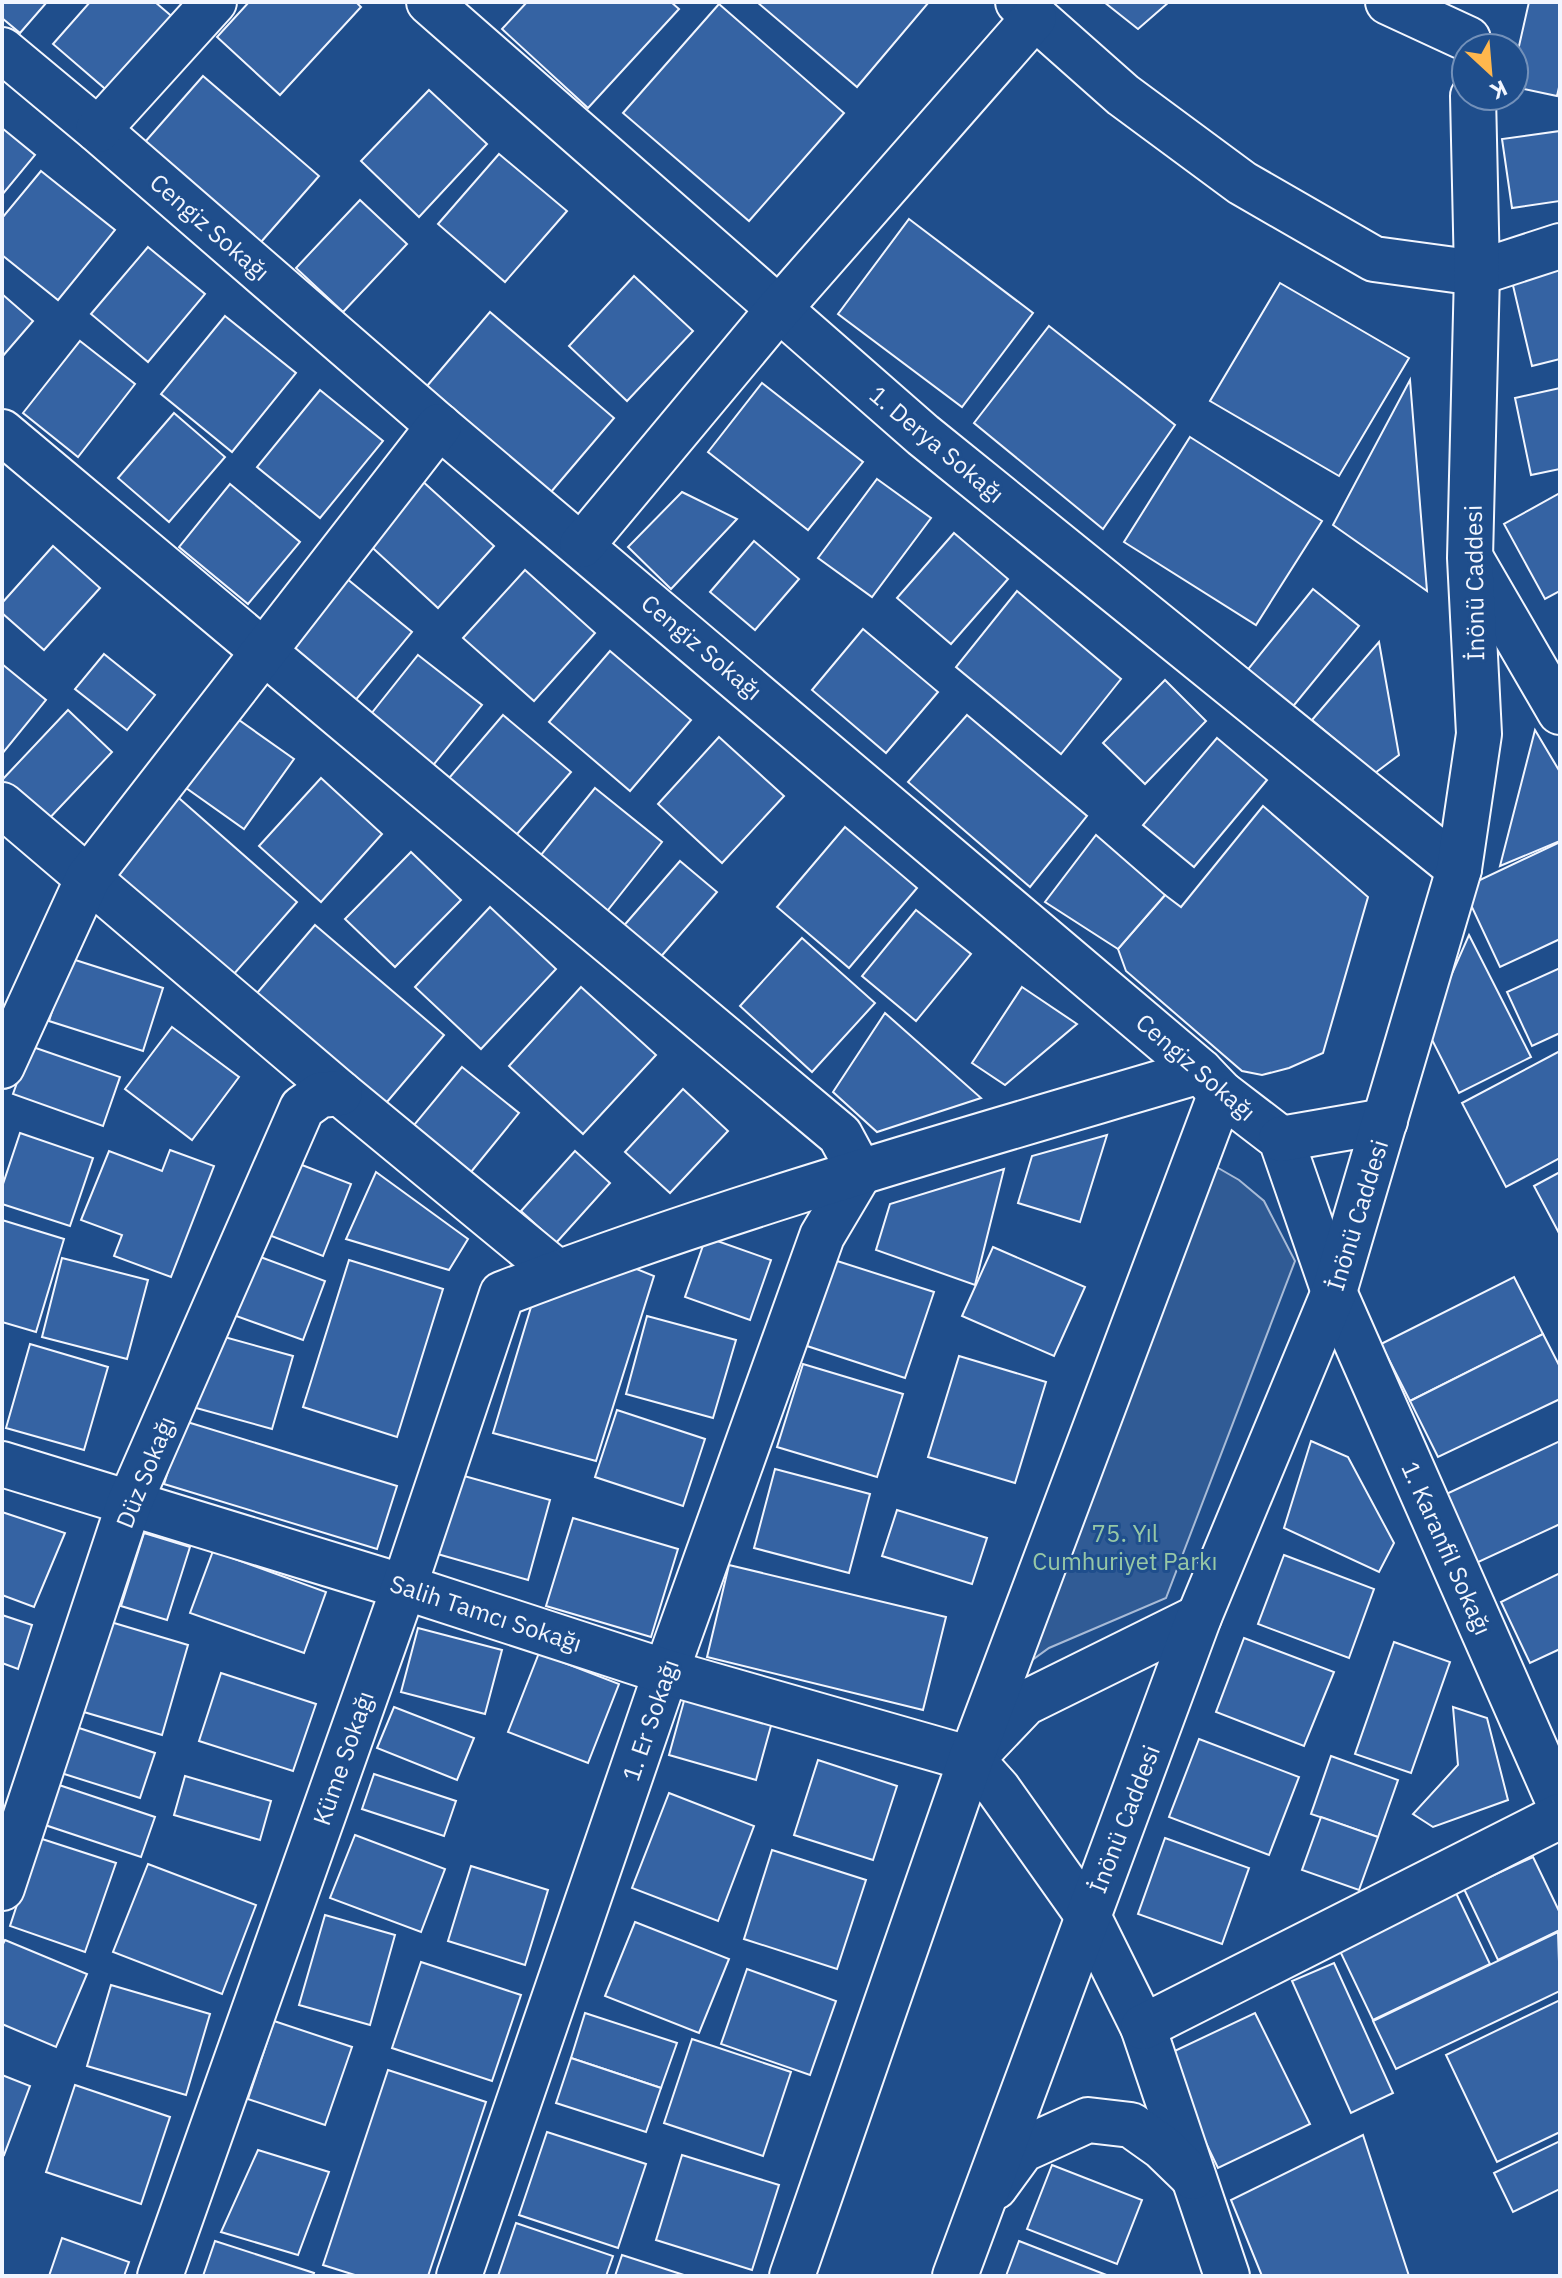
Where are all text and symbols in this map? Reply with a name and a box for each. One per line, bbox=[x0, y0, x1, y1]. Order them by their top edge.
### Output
north arrow bbox=[1450, 32, 1530, 112]
text: K bbox=[1485, 74, 1512, 107]
street label: Cengiz Sokağı bbox=[143, 166, 277, 288]
street label: 1. Derya Sokağı bbox=[863, 378, 1011, 510]
street label: İnönü Caddesi bbox=[1457, 505, 1491, 661]
street label: Cengiz Sokağı bbox=[635, 587, 769, 707]
street label: Cengiz Sokağı bbox=[1129, 1006, 1263, 1128]
street label: İnönü Caddesi bbox=[1319, 1136, 1395, 1294]
street label: Düz Sokağı bbox=[108, 1411, 182, 1533]
street label: 1. Karanfil Sokağı bbox=[1394, 1456, 1500, 1640]
park label: 75. Yıl Cumhuriyet Parkı bbox=[1032, 1517, 1218, 1577]
street label: Salih Tamcı Sokağı bbox=[386, 1567, 586, 1659]
street label: 1. Er Sokağı bbox=[614, 1655, 686, 1785]
street label: Küme Sokağı bbox=[305, 1687, 381, 1829]
street label: İnönü Caddesi bbox=[1081, 1740, 1167, 1898]

